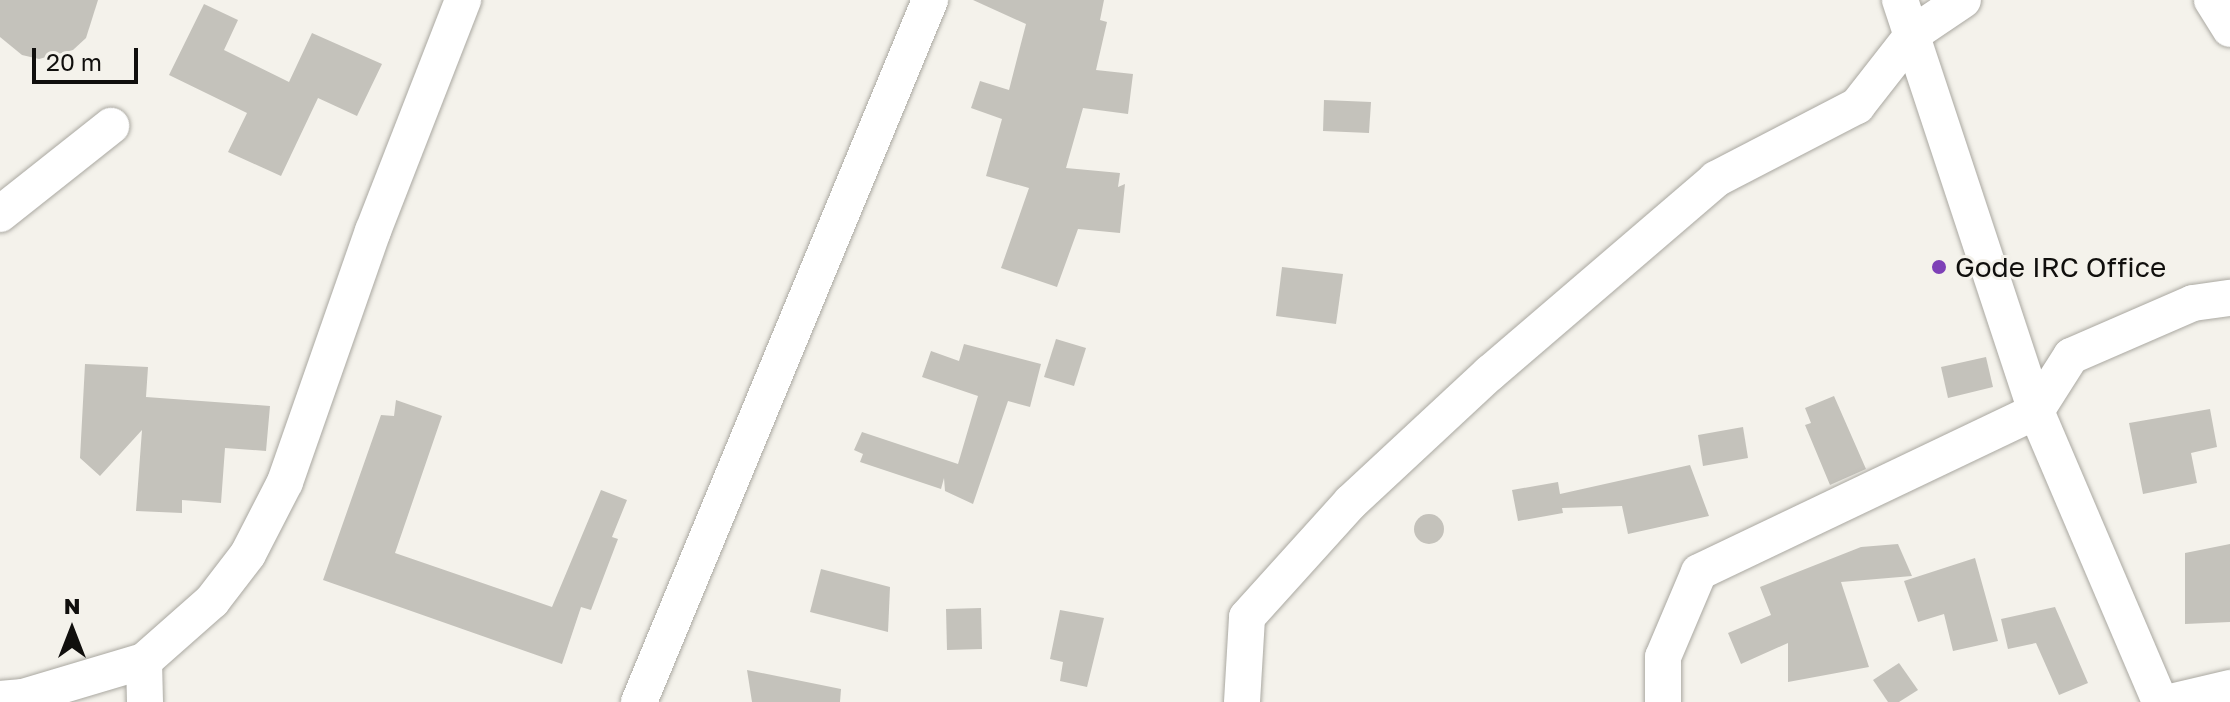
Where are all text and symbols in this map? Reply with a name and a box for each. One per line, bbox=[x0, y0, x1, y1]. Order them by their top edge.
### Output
scale bar bbox=[36, 32, 142, 82]
text: 20 m bbox=[46, 47, 102, 76]
place label: Gode IRC Office bbox=[1955, 250, 2166, 284]
marker: Gode IRC Office bbox=[1930, 258, 1948, 276]
north arrow bbox=[32, 590, 112, 670]
text: N bbox=[64, 592, 80, 619]

